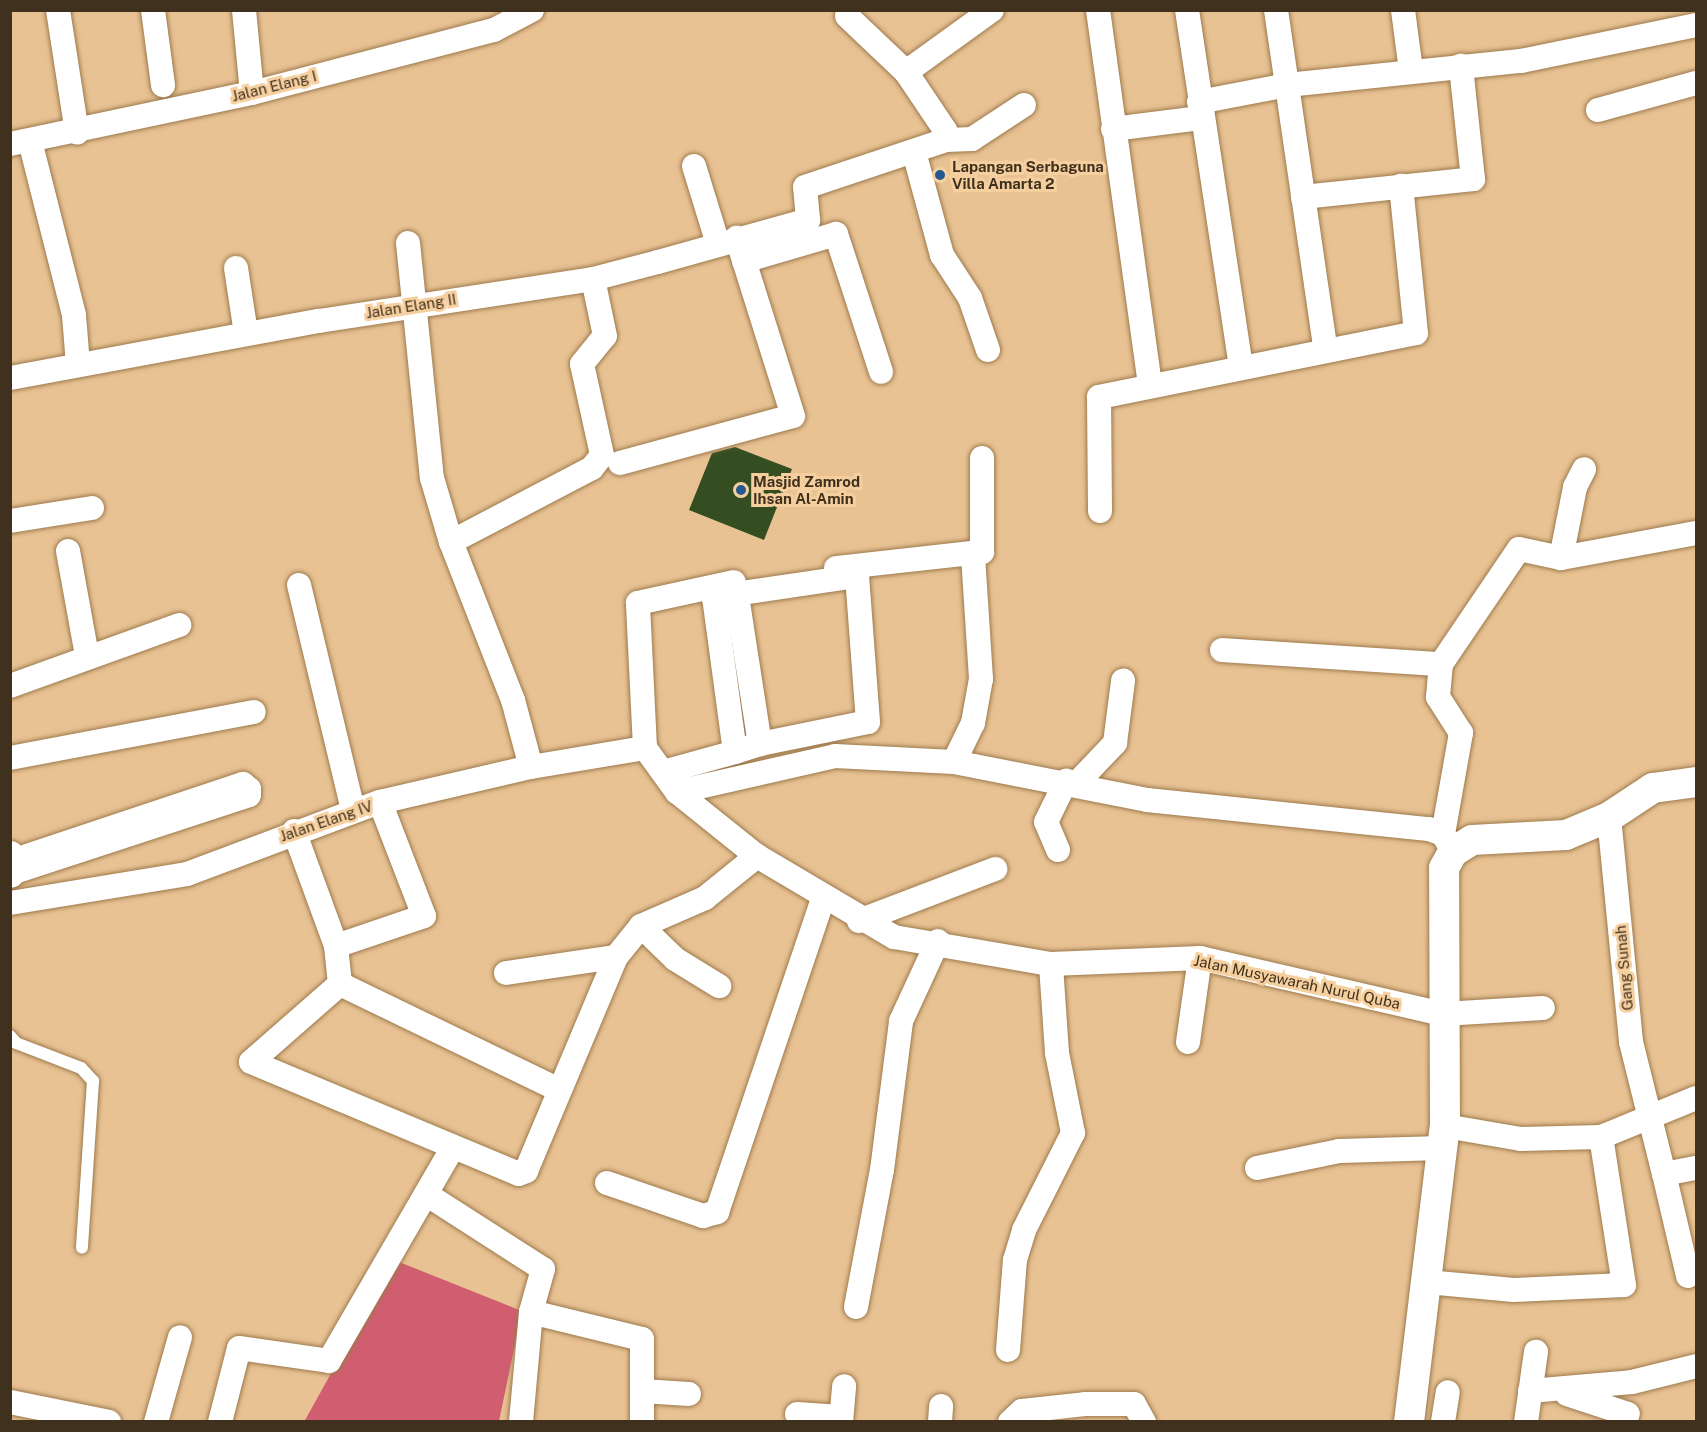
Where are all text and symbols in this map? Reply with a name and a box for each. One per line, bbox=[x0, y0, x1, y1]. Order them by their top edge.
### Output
street label: Jalan Elang I bbox=[230, 67, 318, 105]
place label: Lapangan Serbaguna Villa Amarta 2 bbox=[952, 157, 1104, 192]
marker: Lapangan Serbaguna Villa Amarta 2 bbox=[933, 168, 947, 182]
street label: Jalan Elang II bbox=[365, 290, 457, 322]
place label: Masjid Zamrod Ihsan Al-Amin bbox=[753, 472, 860, 507]
marker: Masjid Zamrod Ihsan Al-Amin bbox=[734, 483, 748, 497]
street label: Jalan Elang IV bbox=[277, 797, 375, 845]
street label: Gang Sunah bbox=[1611, 925, 1637, 1011]
street label: Jalan Musyawarah Nurul Quba bbox=[1192, 951, 1402, 1013]

